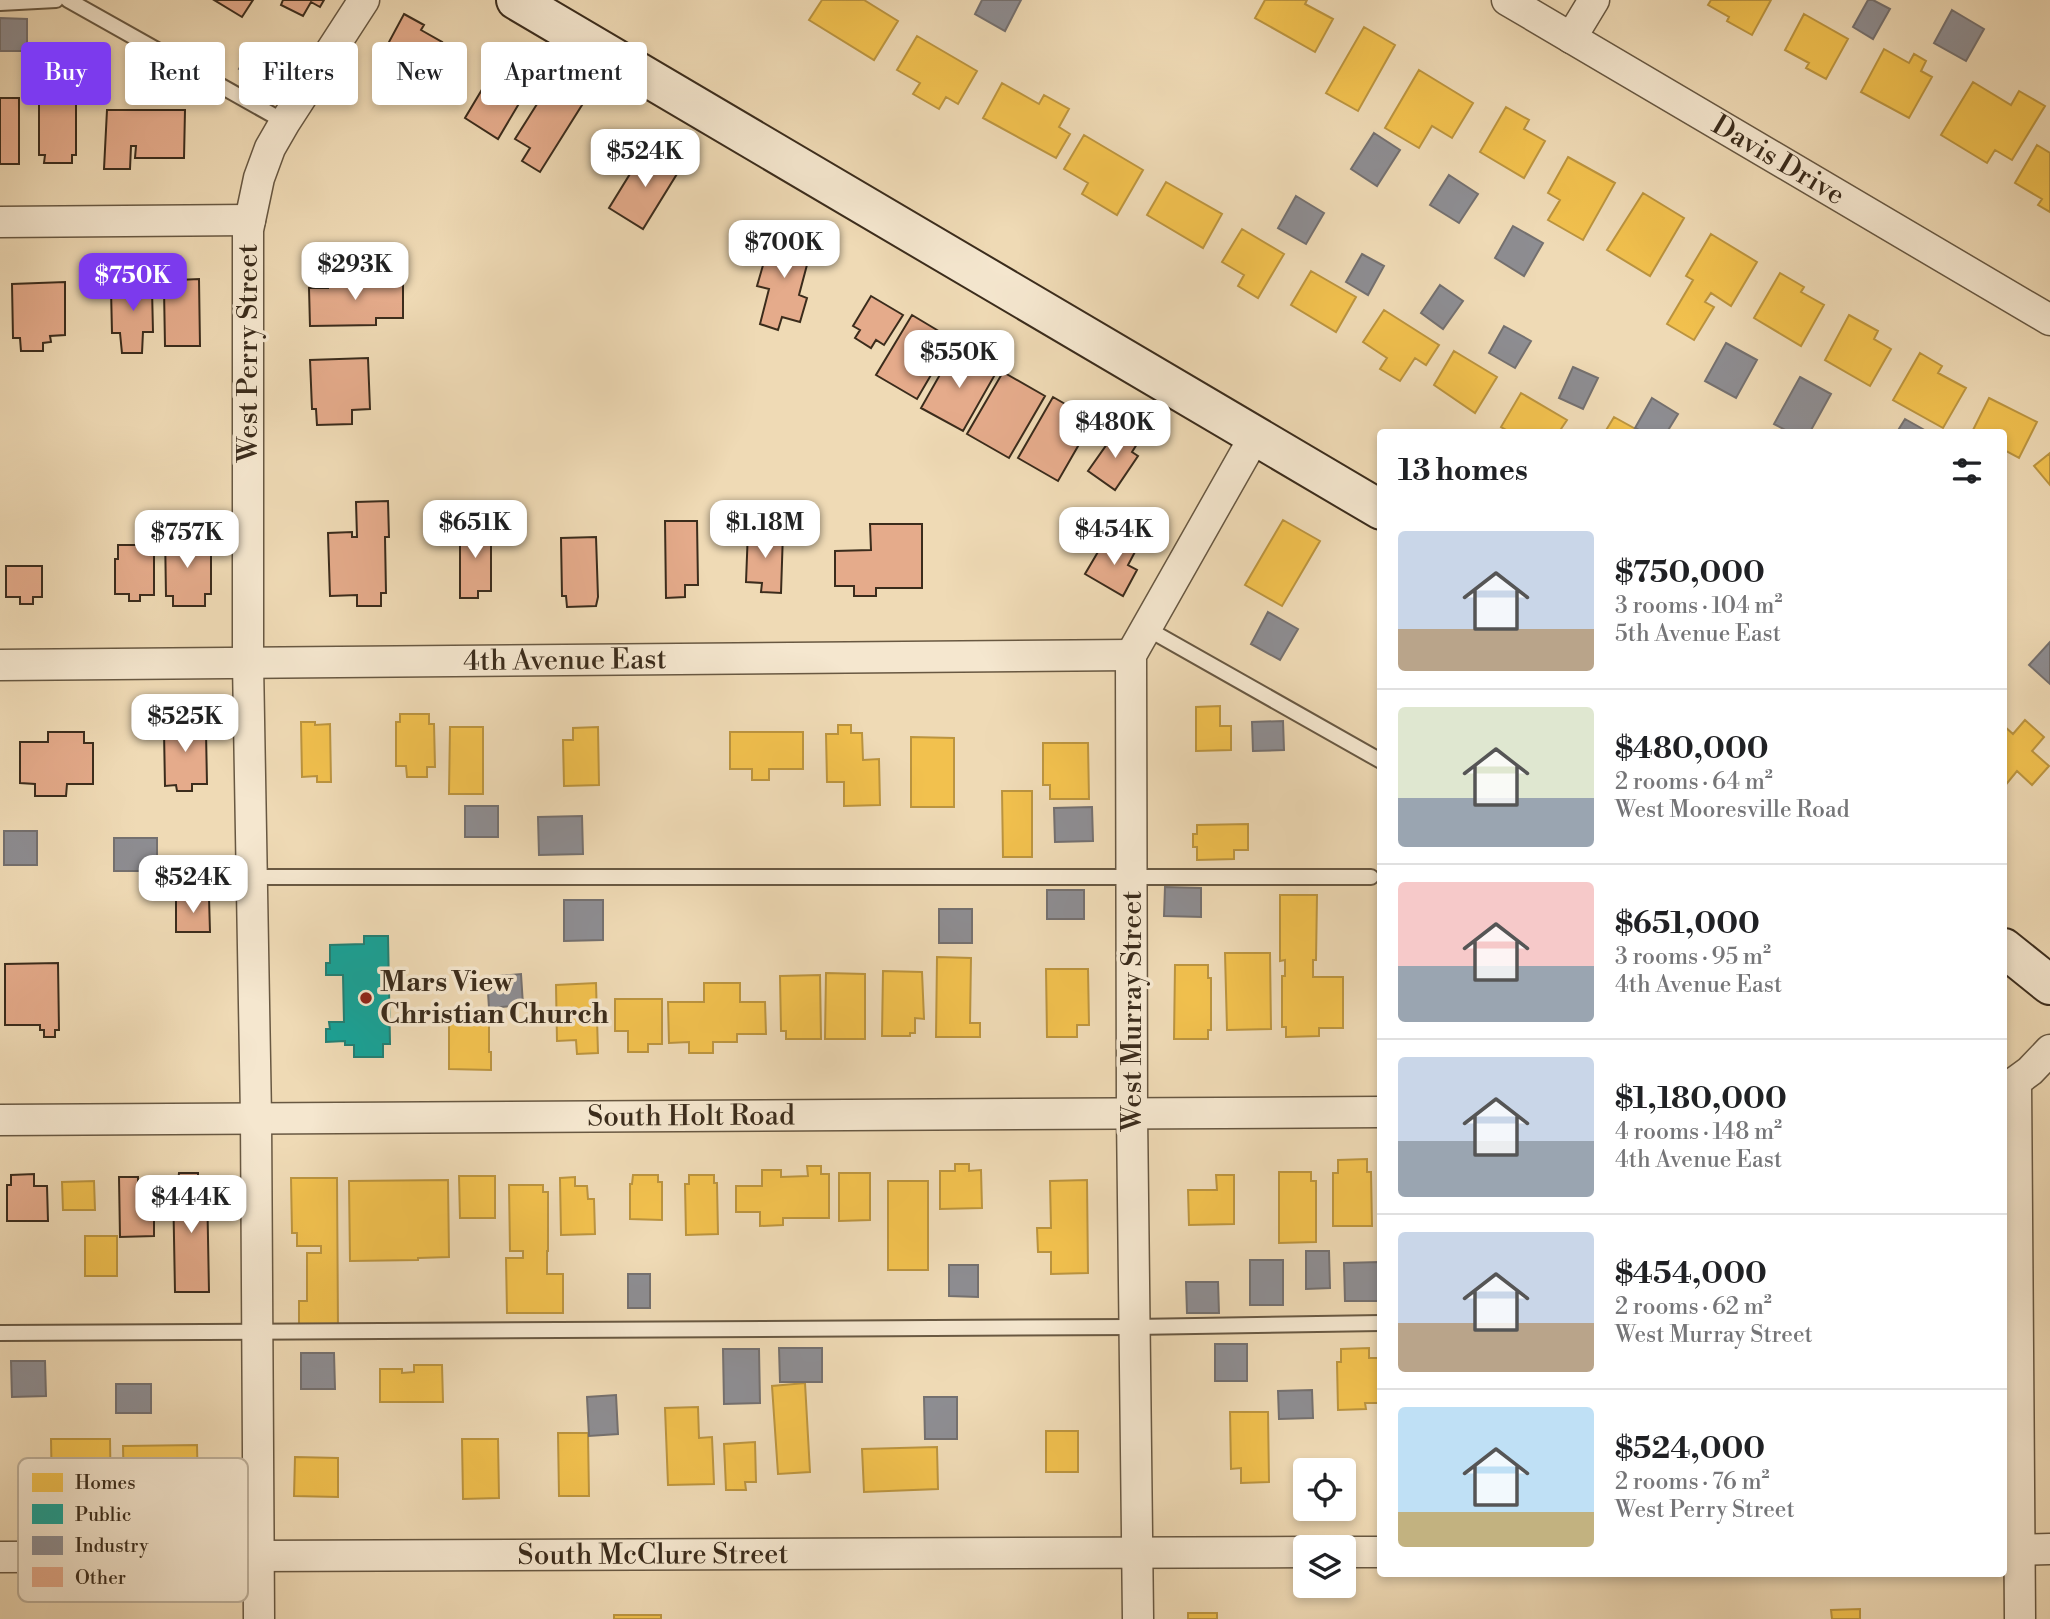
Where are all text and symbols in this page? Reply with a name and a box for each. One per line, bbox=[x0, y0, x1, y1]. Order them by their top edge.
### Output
chip: Buy bbox=[21, 42, 111, 105]
chip: Rent bbox=[125, 42, 225, 105]
chip: Filters bbox=[239, 42, 358, 105]
chip: New bbox=[372, 42, 467, 105]
chip: Apartment bbox=[481, 42, 647, 105]
street label: Davis Drive bbox=[1706, 107, 1851, 213]
pin: $524K bbox=[596, 130, 694, 189]
text: $524K bbox=[607, 138, 683, 166]
pin: $700K bbox=[735, 220, 833, 280]
text: $700K bbox=[745, 229, 823, 257]
pin: $293K bbox=[306, 243, 404, 302]
street label: West Perry Street bbox=[231, 244, 266, 463]
text: $293K bbox=[317, 251, 393, 279]
pin: $750K bbox=[84, 254, 182, 313]
text: $750K bbox=[95, 262, 171, 290]
pin: $550K bbox=[910, 330, 1008, 390]
text: $550K bbox=[920, 339, 998, 367]
pin: $480K bbox=[1066, 400, 1164, 460]
text: $480K bbox=[1075, 409, 1155, 437]
text: 13 homes bbox=[1398, 452, 1528, 490]
icon: filters bbox=[1948, 452, 1986, 490]
pin: $651K bbox=[426, 500, 524, 560]
pin: $1.18M bbox=[708, 500, 822, 560]
pin: $454K bbox=[1065, 508, 1163, 567]
text: $651K bbox=[439, 509, 511, 537]
text: $1.18M bbox=[726, 509, 804, 537]
pin: $757K bbox=[138, 510, 236, 570]
text: $454K bbox=[1075, 516, 1153, 544]
text: $757K bbox=[151, 519, 223, 547]
text: $750,000 bbox=[1615, 554, 1765, 592]
icon: home bbox=[1454, 559, 1538, 643]
text: 3 rooms · 104 m² bbox=[1615, 592, 1783, 620]
text: 5th Avenue East bbox=[1615, 620, 1781, 648]
street label: 4th Avenue East bbox=[463, 642, 667, 678]
pin: $525K bbox=[136, 694, 234, 754]
text: $525K bbox=[147, 703, 223, 731]
text: $480,000 bbox=[1615, 730, 1769, 768]
icon: home bbox=[1454, 735, 1538, 819]
text: 2 rooms · 64 m² bbox=[1615, 768, 1773, 796]
text: West Mooresville Road bbox=[1615, 796, 1850, 824]
pin: $524K bbox=[144, 856, 242, 915]
text: $524K bbox=[155, 864, 231, 892]
street label: West Murray Street bbox=[1115, 891, 1150, 1132]
text: $651,000 bbox=[1615, 905, 1760, 943]
icon: home bbox=[1454, 910, 1538, 994]
text: 3 rooms · 95 m² bbox=[1615, 943, 1771, 971]
place label: Mars View Christian Church bbox=[380, 965, 609, 1032]
text: 4th Avenue East bbox=[1615, 971, 1782, 999]
marker: Mars View Christian Church bbox=[358, 990, 374, 1006]
text: $1,180,000 bbox=[1615, 1080, 1787, 1118]
icon: home bbox=[1454, 1085, 1538, 1169]
street label: South Holt Road bbox=[587, 1098, 795, 1134]
text: 4 rooms · 148 m² bbox=[1615, 1118, 1782, 1146]
text: 4th Avenue East bbox=[1615, 1146, 1782, 1174]
pin: $444K bbox=[142, 1176, 240, 1235]
text: $444K bbox=[151, 1184, 231, 1212]
text: $454,000 bbox=[1615, 1255, 1767, 1293]
icon: home bbox=[1454, 1260, 1538, 1344]
text: 2 rooms · 62 m² bbox=[1615, 1293, 1772, 1321]
text: West Murray Street bbox=[1615, 1321, 1813, 1349]
text: $524,000 bbox=[1615, 1430, 1765, 1468]
icon: home bbox=[1454, 1435, 1538, 1519]
legend bbox=[18, 1458, 248, 1602]
map controls bbox=[1293, 1458, 1356, 1598]
button: locate bbox=[1293, 1458, 1356, 1521]
text: 2 rooms · 76 m² bbox=[1615, 1468, 1770, 1496]
text: Homes bbox=[75, 1471, 135, 1495]
text: West Perry Street bbox=[1615, 1496, 1795, 1524]
text: Public bbox=[75, 1503, 131, 1527]
text: Industry bbox=[75, 1534, 149, 1558]
button: layers bbox=[1293, 1535, 1356, 1598]
street label: South McClure Street bbox=[518, 1536, 789, 1573]
text: Other bbox=[75, 1566, 126, 1590]

